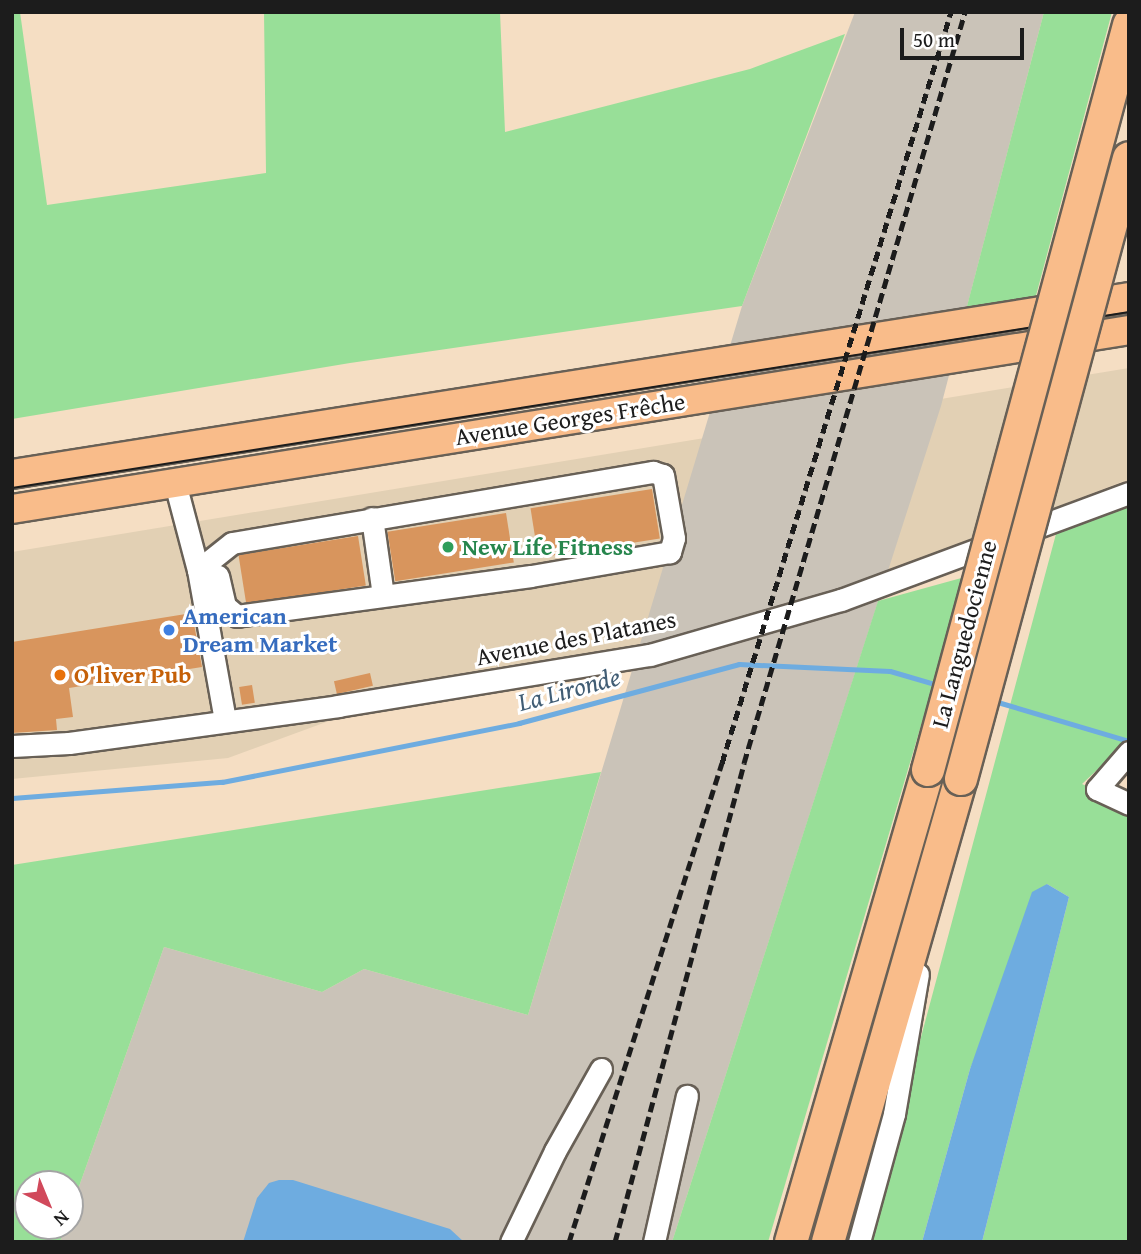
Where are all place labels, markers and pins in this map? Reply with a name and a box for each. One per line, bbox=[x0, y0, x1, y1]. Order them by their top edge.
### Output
place label: New Life Fitness bbox=[462, 533, 633, 561]
marker: New Life Fitness bbox=[440, 539, 456, 555]
place label: American Dream Market bbox=[183, 602, 337, 658]
marker: American Dream Market bbox=[161, 622, 177, 638]
place label: O'liver Pub bbox=[74, 661, 191, 689]
marker: O'liver Pub bbox=[52, 667, 68, 683]

